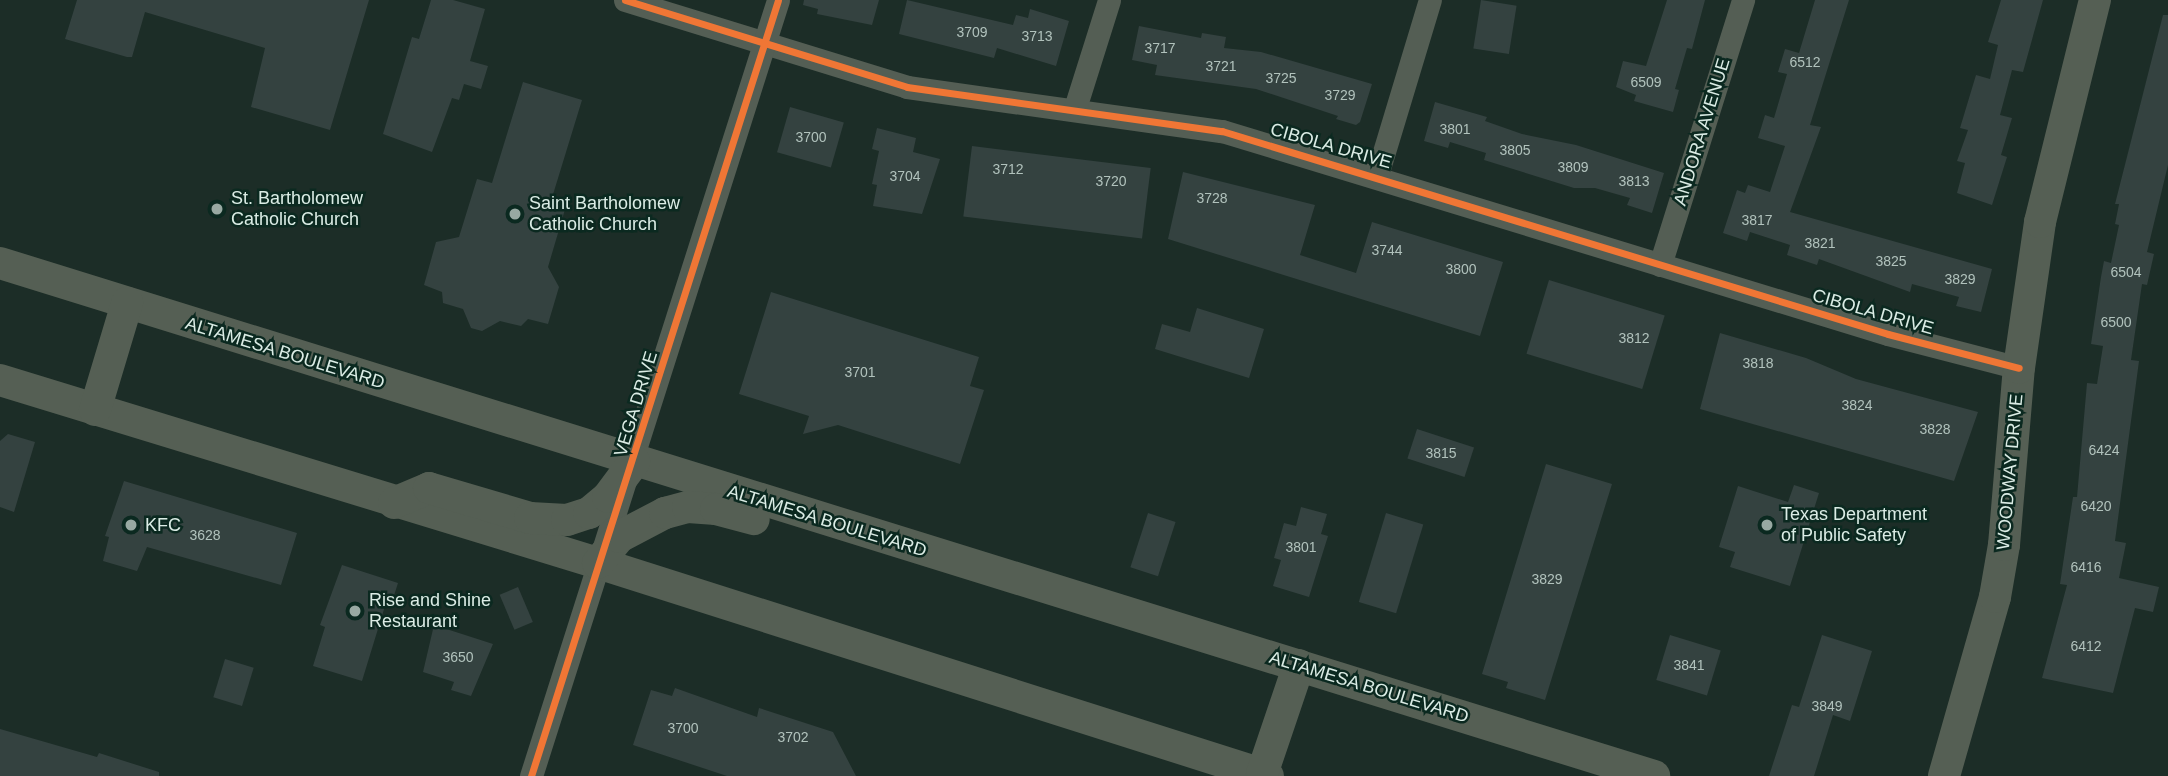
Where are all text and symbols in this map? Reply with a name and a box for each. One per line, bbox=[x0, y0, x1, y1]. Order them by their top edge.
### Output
house number: 3709 bbox=[956, 24, 988, 40]
house number: 3713 bbox=[1021, 28, 1053, 44]
house number: 3717 bbox=[1144, 40, 1176, 56]
house number: 6512 bbox=[1789, 54, 1821, 70]
street label: ANDORA AVENUE bbox=[1669, 55, 1735, 209]
house number: 3721 bbox=[1205, 58, 1237, 74]
house number: 3725 bbox=[1265, 70, 1297, 86]
house number: 6509 bbox=[1630, 74, 1662, 90]
house number: 3729 bbox=[1324, 87, 1356, 103]
street label: CIBOLA DRIVE bbox=[1267, 118, 1395, 174]
house number: 3801 bbox=[1439, 121, 1471, 137]
house number: 3700 bbox=[795, 129, 827, 145]
house number: 3805 bbox=[1499, 142, 1531, 158]
house number: 3809 bbox=[1557, 159, 1589, 175]
house number: 3712 bbox=[992, 161, 1024, 177]
house number: 3704 bbox=[889, 168, 921, 184]
house number: 3720 bbox=[1095, 173, 1127, 189]
house number: 3813 bbox=[1618, 173, 1650, 189]
place label: St. Bartholomew Catholic Church bbox=[231, 188, 363, 230]
house number: 3728 bbox=[1196, 190, 1228, 206]
place label: Saint Bartholomew Catholic Church bbox=[529, 193, 680, 235]
marker: St. Bartholomew Catholic Church bbox=[209, 201, 225, 217]
marker: Saint Bartholomew Catholic Church bbox=[507, 206, 523, 222]
house number: 3817 bbox=[1741, 212, 1773, 228]
house number: 3821 bbox=[1804, 235, 1836, 251]
house number: 3744 bbox=[1371, 242, 1403, 258]
house number: 3825 bbox=[1875, 253, 1907, 269]
house number: 3800 bbox=[1445, 261, 1477, 277]
house number: 6504 bbox=[2110, 264, 2142, 280]
house number: 3829 bbox=[1944, 271, 1976, 287]
street label: CIBOLA DRIVE bbox=[1809, 284, 1937, 340]
street label: ALTAMESA BOULEVARD bbox=[182, 312, 388, 394]
house number: 6500 bbox=[2100, 314, 2132, 330]
house number: 3812 bbox=[1618, 330, 1650, 346]
street label: VEGA DRIVE bbox=[610, 348, 662, 460]
house number: 3818 bbox=[1742, 355, 1774, 371]
house number: 3701 bbox=[844, 364, 876, 380]
street label: WOODWAY DRIVE bbox=[1992, 393, 2028, 551]
house number: 3824 bbox=[1841, 397, 1873, 413]
house number: 3828 bbox=[1919, 421, 1951, 437]
house number: 6424 bbox=[2088, 442, 2120, 458]
house number: 3815 bbox=[1425, 445, 1457, 461]
street label: ALTAMESA BOULEVARD bbox=[724, 480, 930, 562]
house number: 6420 bbox=[2080, 498, 2112, 514]
place label: Texas Department of Public Safety bbox=[1781, 504, 1927, 546]
place label: KFC bbox=[145, 514, 181, 536]
marker: KFC bbox=[123, 517, 139, 533]
marker: Texas Department of Public Safety bbox=[1759, 517, 1775, 533]
house number: 3628 bbox=[189, 527, 221, 543]
house number: 3801 bbox=[1285, 539, 1317, 555]
house number: 6416 bbox=[2070, 559, 2102, 575]
house number: 3829 bbox=[1531, 571, 1563, 587]
place label: Rise and Shine Restaurant bbox=[369, 590, 491, 632]
marker: Rise and Shine Restaurant bbox=[347, 603, 363, 619]
house number: 6412 bbox=[2070, 638, 2102, 654]
street label: ALTAMESA BOULEVARD bbox=[1266, 646, 1472, 728]
house number: 3650 bbox=[442, 649, 474, 665]
house number: 3841 bbox=[1673, 657, 1705, 673]
house number: 3849 bbox=[1811, 698, 1843, 714]
house number: 3700 bbox=[667, 720, 699, 736]
house number: 3702 bbox=[777, 729, 809, 745]

